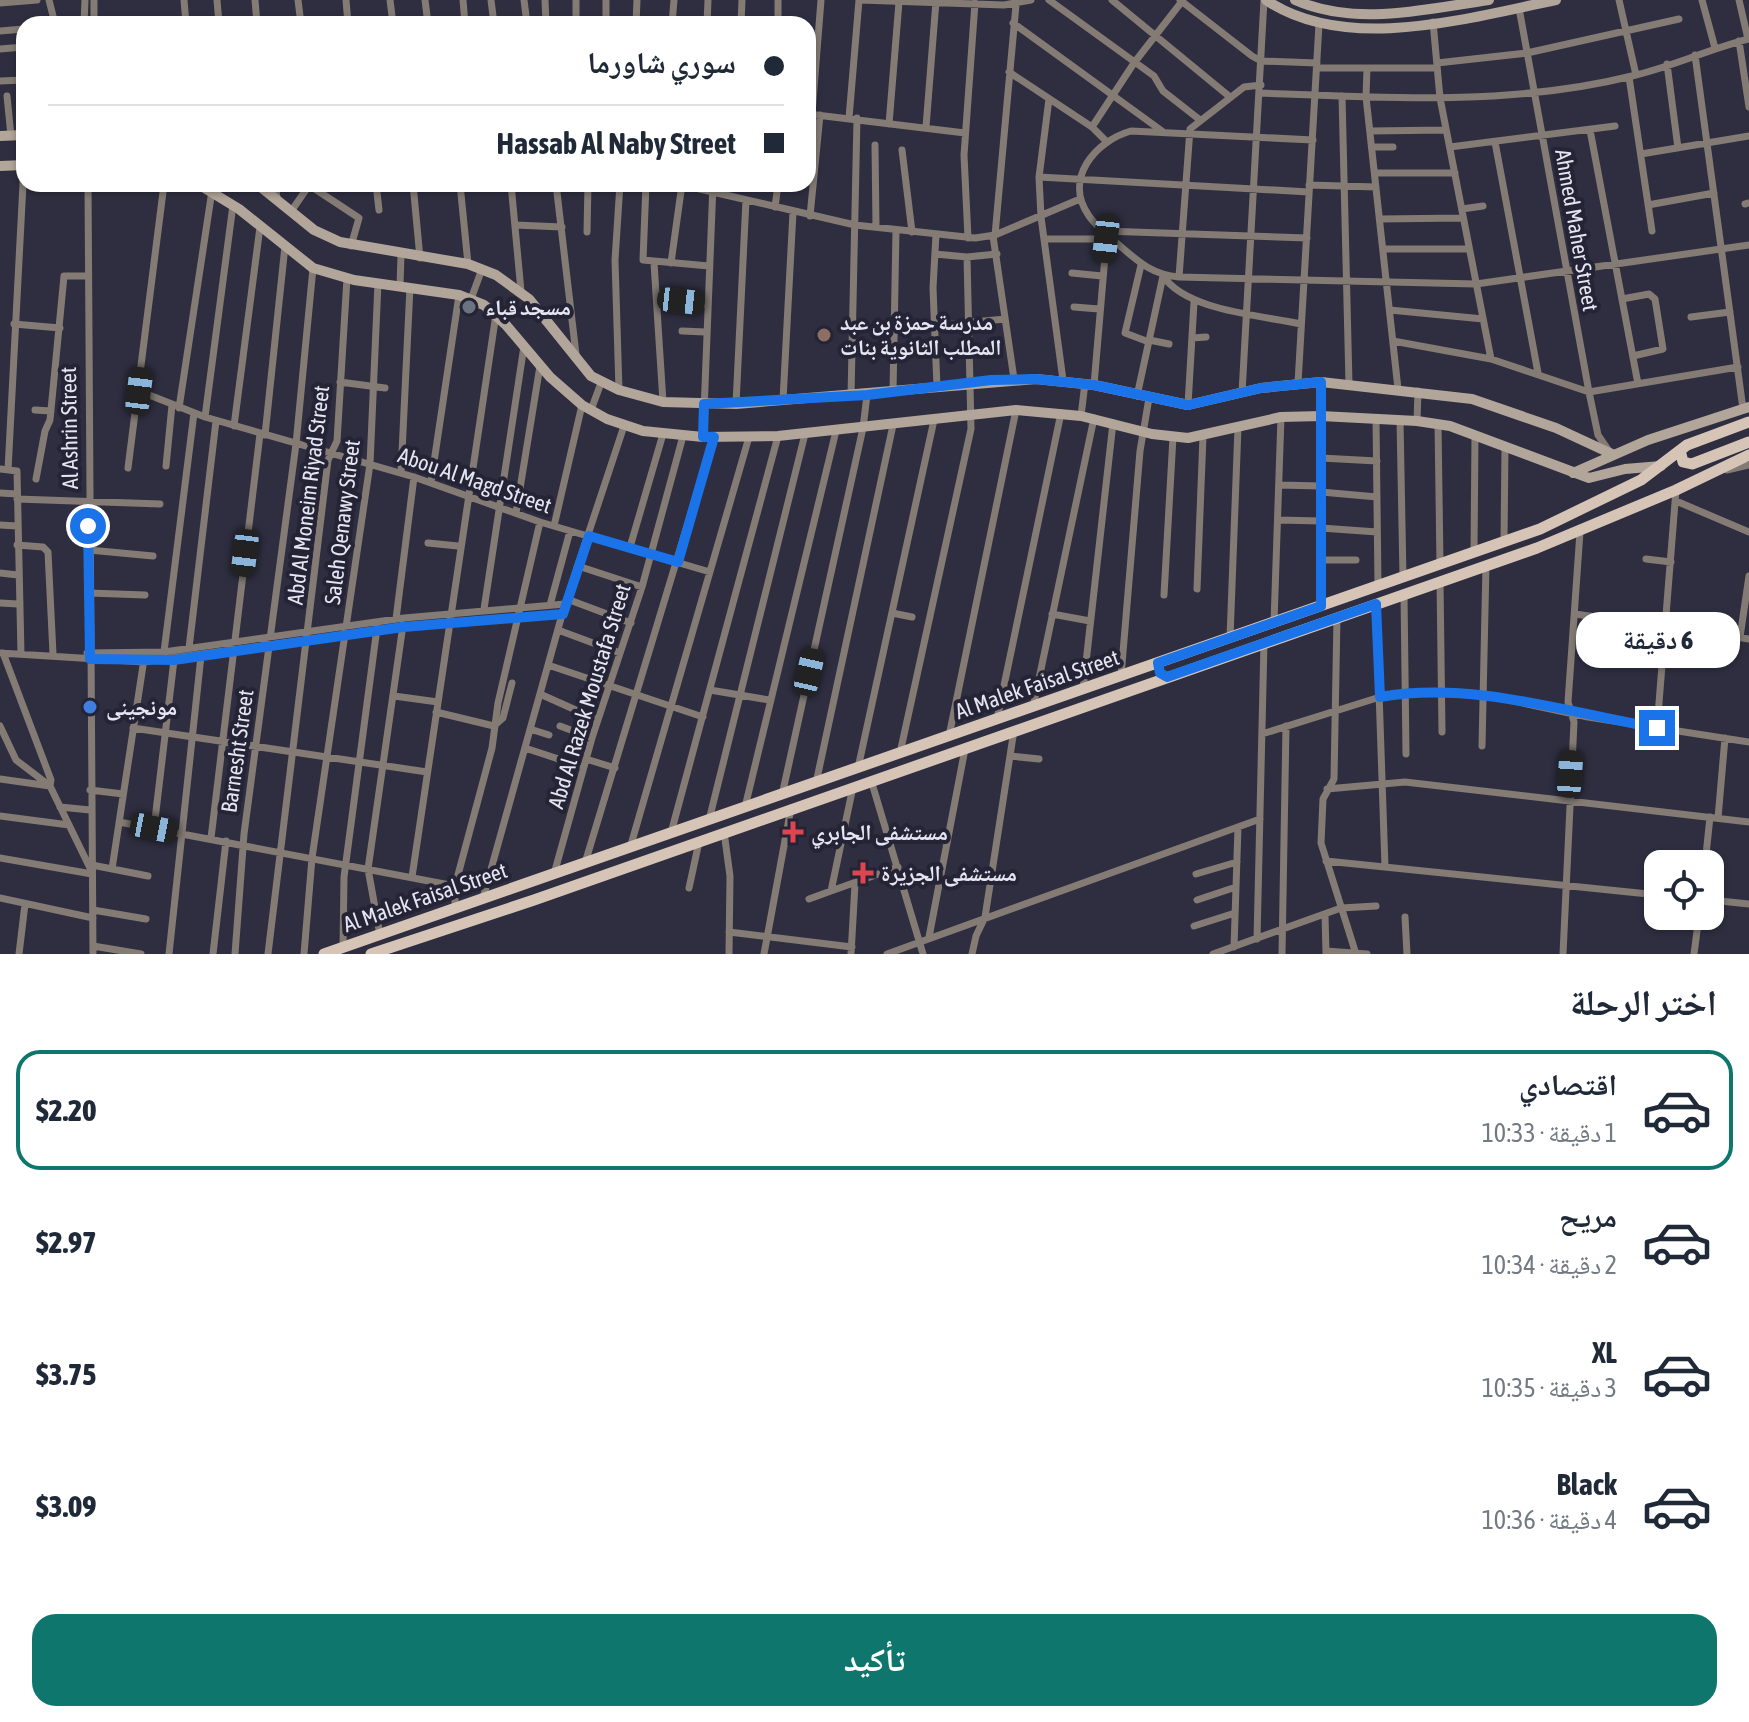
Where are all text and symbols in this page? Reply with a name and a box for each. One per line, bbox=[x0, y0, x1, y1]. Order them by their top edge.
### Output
text: سوري شاورما bbox=[587, 45, 736, 79]
text: Hassab Al Naby Street bbox=[497, 126, 736, 160]
street label: Ahmed Maher Street bbox=[1550, 147, 1604, 313]
car bbox=[1092, 214, 1120, 264]
car bbox=[656, 287, 706, 315]
place label: مسجد قباء bbox=[485, 294, 571, 321]
marker: مسجد قباء bbox=[460, 298, 478, 316]
place label: مدرسة حمزة بن عبد المطلب الثانوية بنات bbox=[840, 309, 1001, 361]
marker: مدرسة حمزة بن عبد المطلب الثانوية بنات bbox=[815, 326, 833, 344]
car bbox=[124, 366, 154, 416]
street label: Al Ashrin Street bbox=[55, 367, 83, 489]
street label: Abd Al Moneim Riyad Street bbox=[282, 384, 334, 606]
street label: Saleh Qenawy Street bbox=[319, 438, 365, 606]
street label: Abou Al Magd Street bbox=[395, 442, 555, 518]
route start bbox=[70, 508, 106, 544]
car bbox=[230, 528, 260, 578]
street label: Abd Al Razek Moustafa Street bbox=[542, 581, 636, 811]
callout: 6 دقيقة bbox=[1575, 612, 1739, 668]
text: 6 دقيقة bbox=[1623, 625, 1693, 655]
street label: Al Malek Faisal Street bbox=[952, 644, 1122, 724]
car bbox=[792, 646, 826, 698]
street label: Barnesht Street bbox=[216, 688, 258, 814]
place label: مونجينى bbox=[106, 694, 177, 721]
marker: مونجينى bbox=[81, 698, 99, 716]
route end bbox=[1639, 710, 1675, 746]
car bbox=[1556, 749, 1584, 799]
car bbox=[128, 812, 180, 844]
place label: مستشفى الجابري bbox=[811, 819, 948, 849]
marker: مستشفى الجابري bbox=[782, 821, 804, 843]
map controls bbox=[1644, 850, 1724, 930]
button: locate bbox=[1644, 850, 1724, 930]
street label: Al Malek Faisal Street bbox=[340, 857, 510, 937]
place label: مستشفى الجزيرة bbox=[881, 860, 1017, 887]
marker: مستشفى الجزيرة bbox=[852, 862, 874, 884]
text: اختر الرحلة bbox=[1570, 981, 1717, 1023]
text: اقتصادي bbox=[1519, 1067, 1617, 1101]
icon: car bbox=[1641, 1074, 1713, 1146]
text: $2.20 bbox=[36, 1093, 96, 1127]
text: 1 دقيقة · 10:33 bbox=[1482, 1118, 1617, 1148]
text: مريح bbox=[1559, 1199, 1617, 1233]
icon: car bbox=[1641, 1206, 1713, 1278]
text: $2.97 bbox=[36, 1225, 96, 1259]
text: 2 دقيقة · 10:34 bbox=[1482, 1250, 1617, 1280]
text: XL bbox=[1592, 1335, 1617, 1369]
icon: car bbox=[1641, 1338, 1713, 1410]
text: $3.75 bbox=[36, 1357, 96, 1391]
text: 3 دقيقة · 10:35 bbox=[1482, 1373, 1617, 1403]
text: Black bbox=[1557, 1467, 1617, 1501]
icon: car bbox=[1641, 1470, 1713, 1542]
text: $3.09 bbox=[36, 1489, 96, 1523]
text: 4 دقيقة · 10:36 bbox=[1482, 1505, 1617, 1535]
button: تأكيد bbox=[32, 1614, 1717, 1706]

